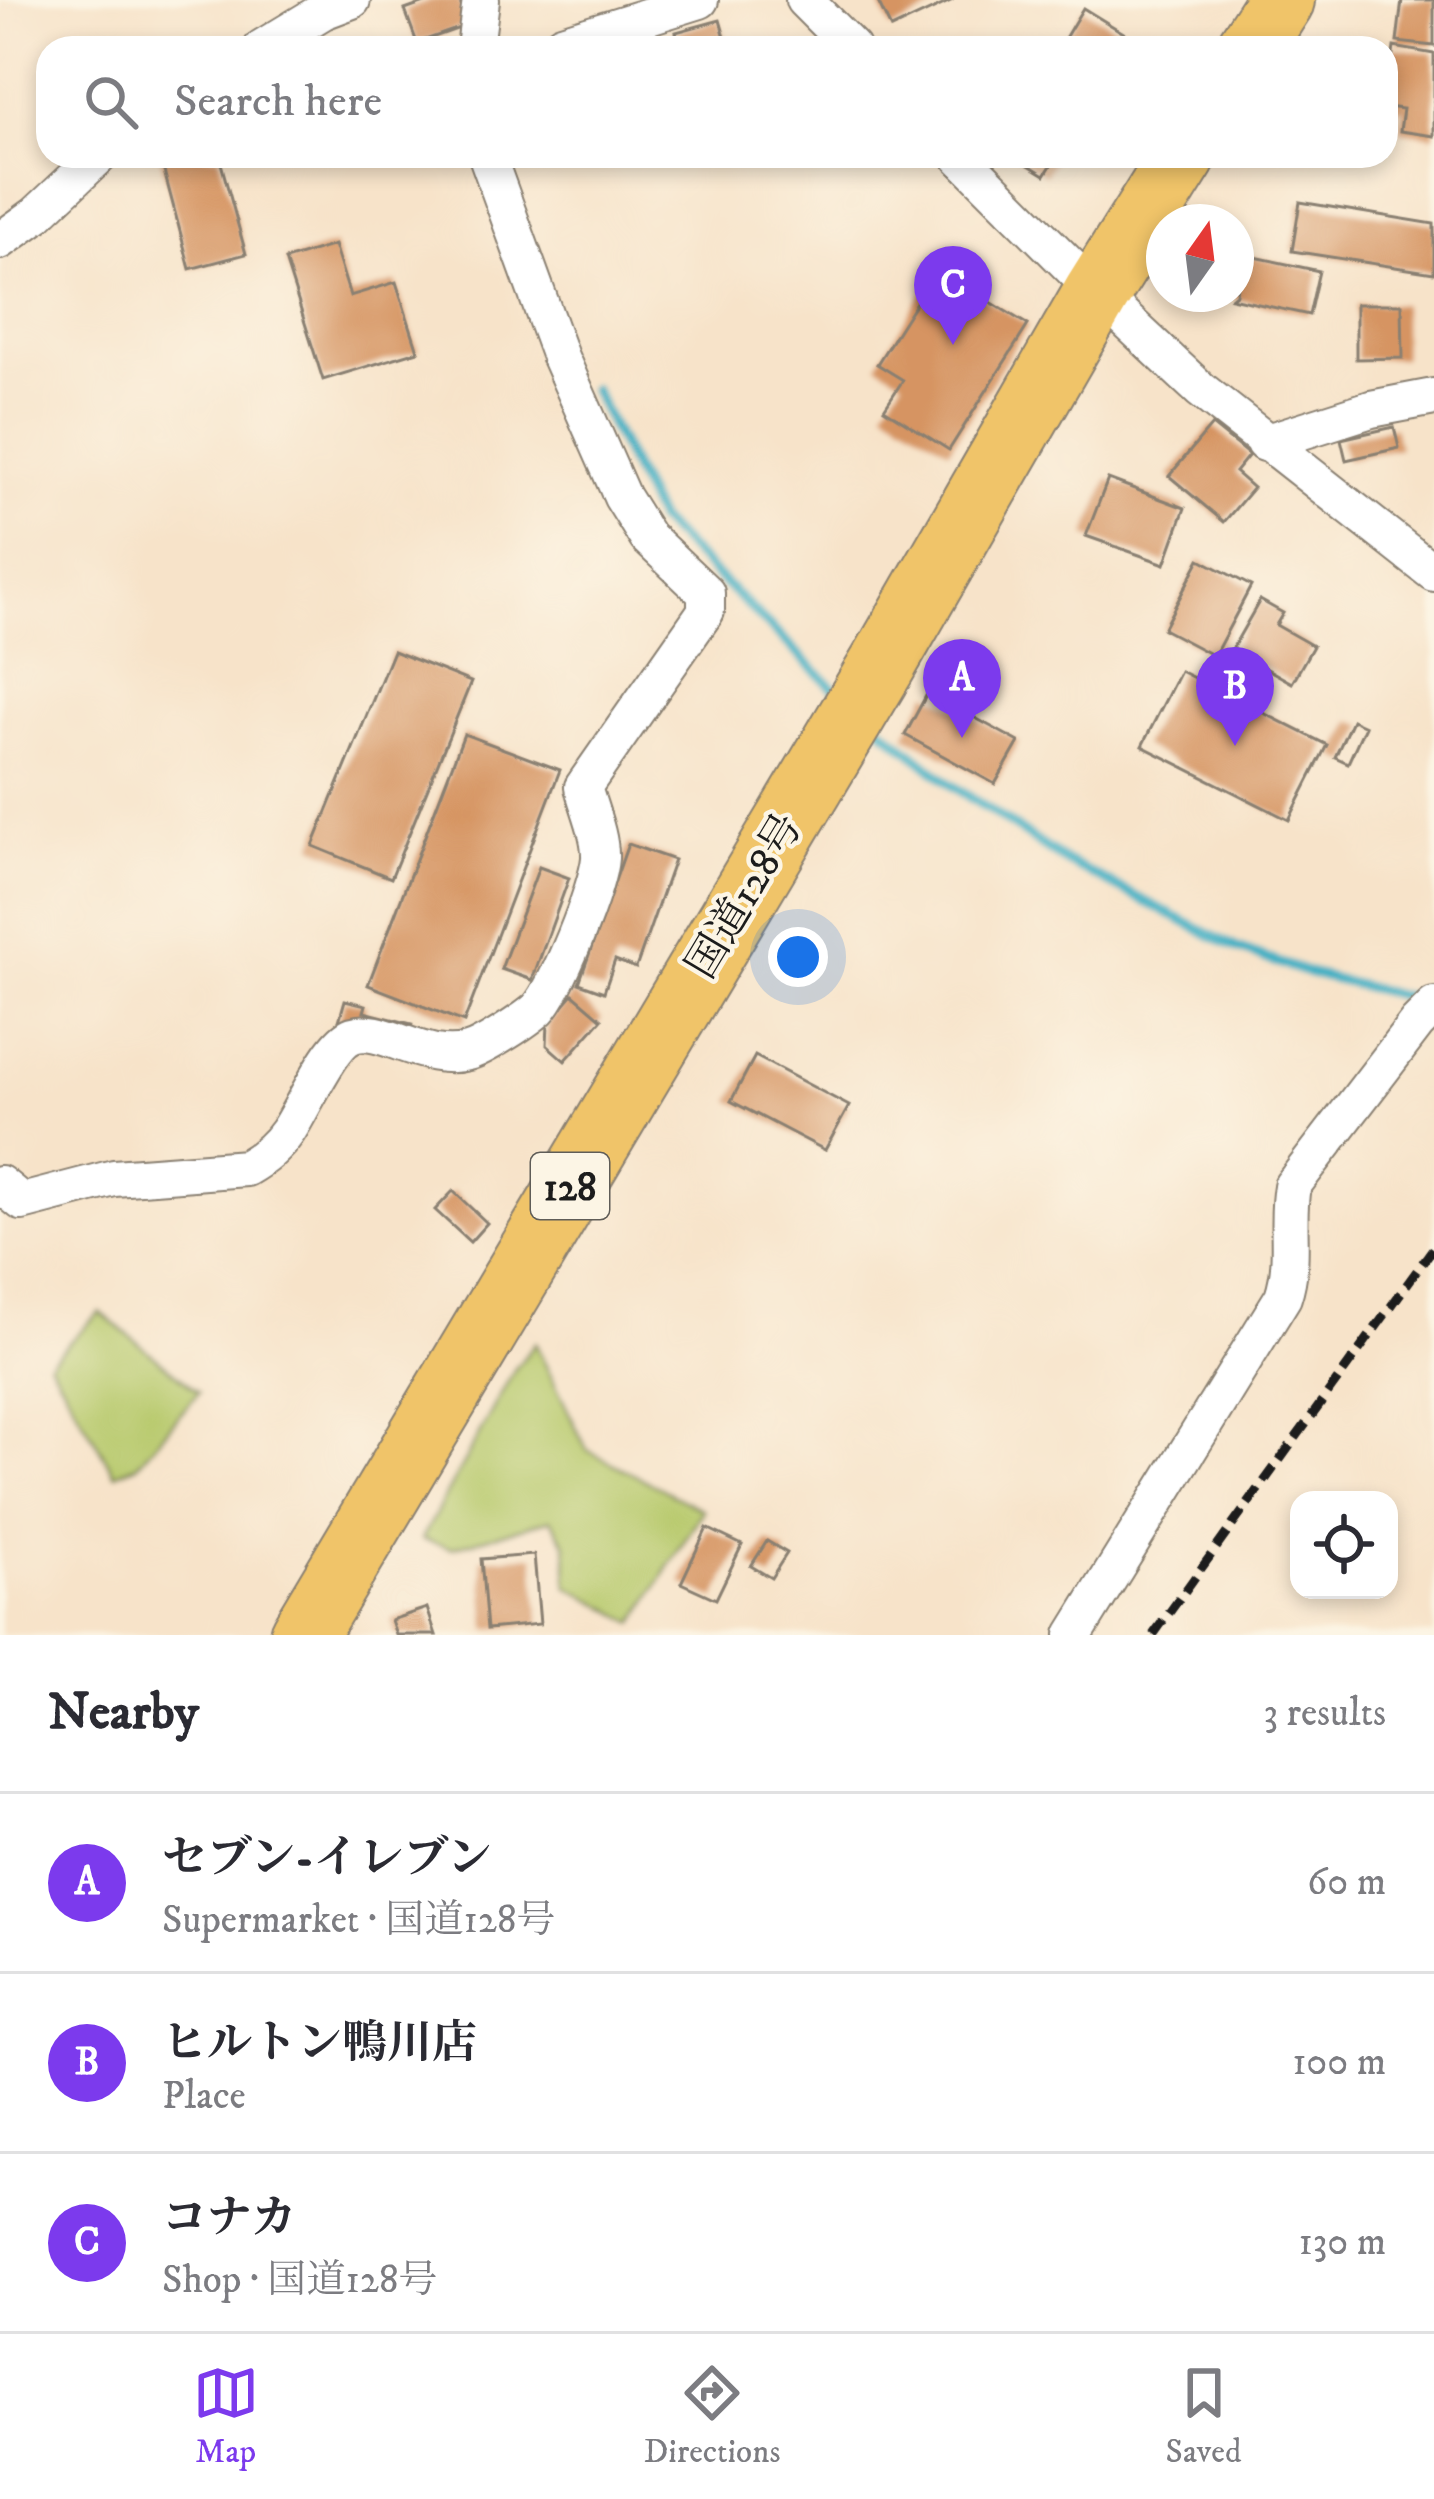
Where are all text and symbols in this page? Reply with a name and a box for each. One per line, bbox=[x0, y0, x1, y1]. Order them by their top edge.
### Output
search box bbox=[36, 36, 1398, 168]
icon: search bbox=[78, 69, 144, 135]
text: Search here bbox=[174, 74, 382, 130]
north arrow bbox=[1146, 204, 1254, 312]
pin: C bbox=[914, 246, 992, 345]
pin: A bbox=[923, 639, 1001, 738]
pin: B bbox=[1196, 647, 1274, 746]
street label: 国道128号 bbox=[676, 805, 815, 988]
your location bbox=[768, 927, 828, 987]
road number: 128 bbox=[531, 1153, 609, 1219]
map controls bbox=[1290, 1491, 1398, 1599]
button: locate bbox=[1290, 1491, 1398, 1599]
text: Nearby bbox=[48, 1681, 199, 1745]
text: 3 results bbox=[1263, 1689, 1386, 1738]
text: セブン-イレブン bbox=[162, 1831, 492, 1887]
text: A bbox=[75, 1858, 99, 1907]
text: 60 m bbox=[1307, 1858, 1386, 1907]
text: Supermarket · 国道128号 bbox=[162, 1896, 555, 1945]
text: ヒルトン鴨川店 bbox=[162, 2016, 477, 2072]
text: B bbox=[75, 2038, 99, 2087]
text: 100 m bbox=[1292, 2038, 1386, 2087]
text: Place bbox=[162, 2072, 246, 2121]
text: コナカ bbox=[162, 2191, 296, 2247]
text: C bbox=[74, 2218, 100, 2267]
text: 130 m bbox=[1298, 2218, 1386, 2267]
text: Shop · 国道128号 bbox=[162, 2256, 437, 2305]
tab: Map bbox=[193, 2360, 259, 2473]
tab: Directions bbox=[644, 2360, 780, 2473]
tab: Saved bbox=[1166, 2360, 1241, 2473]

